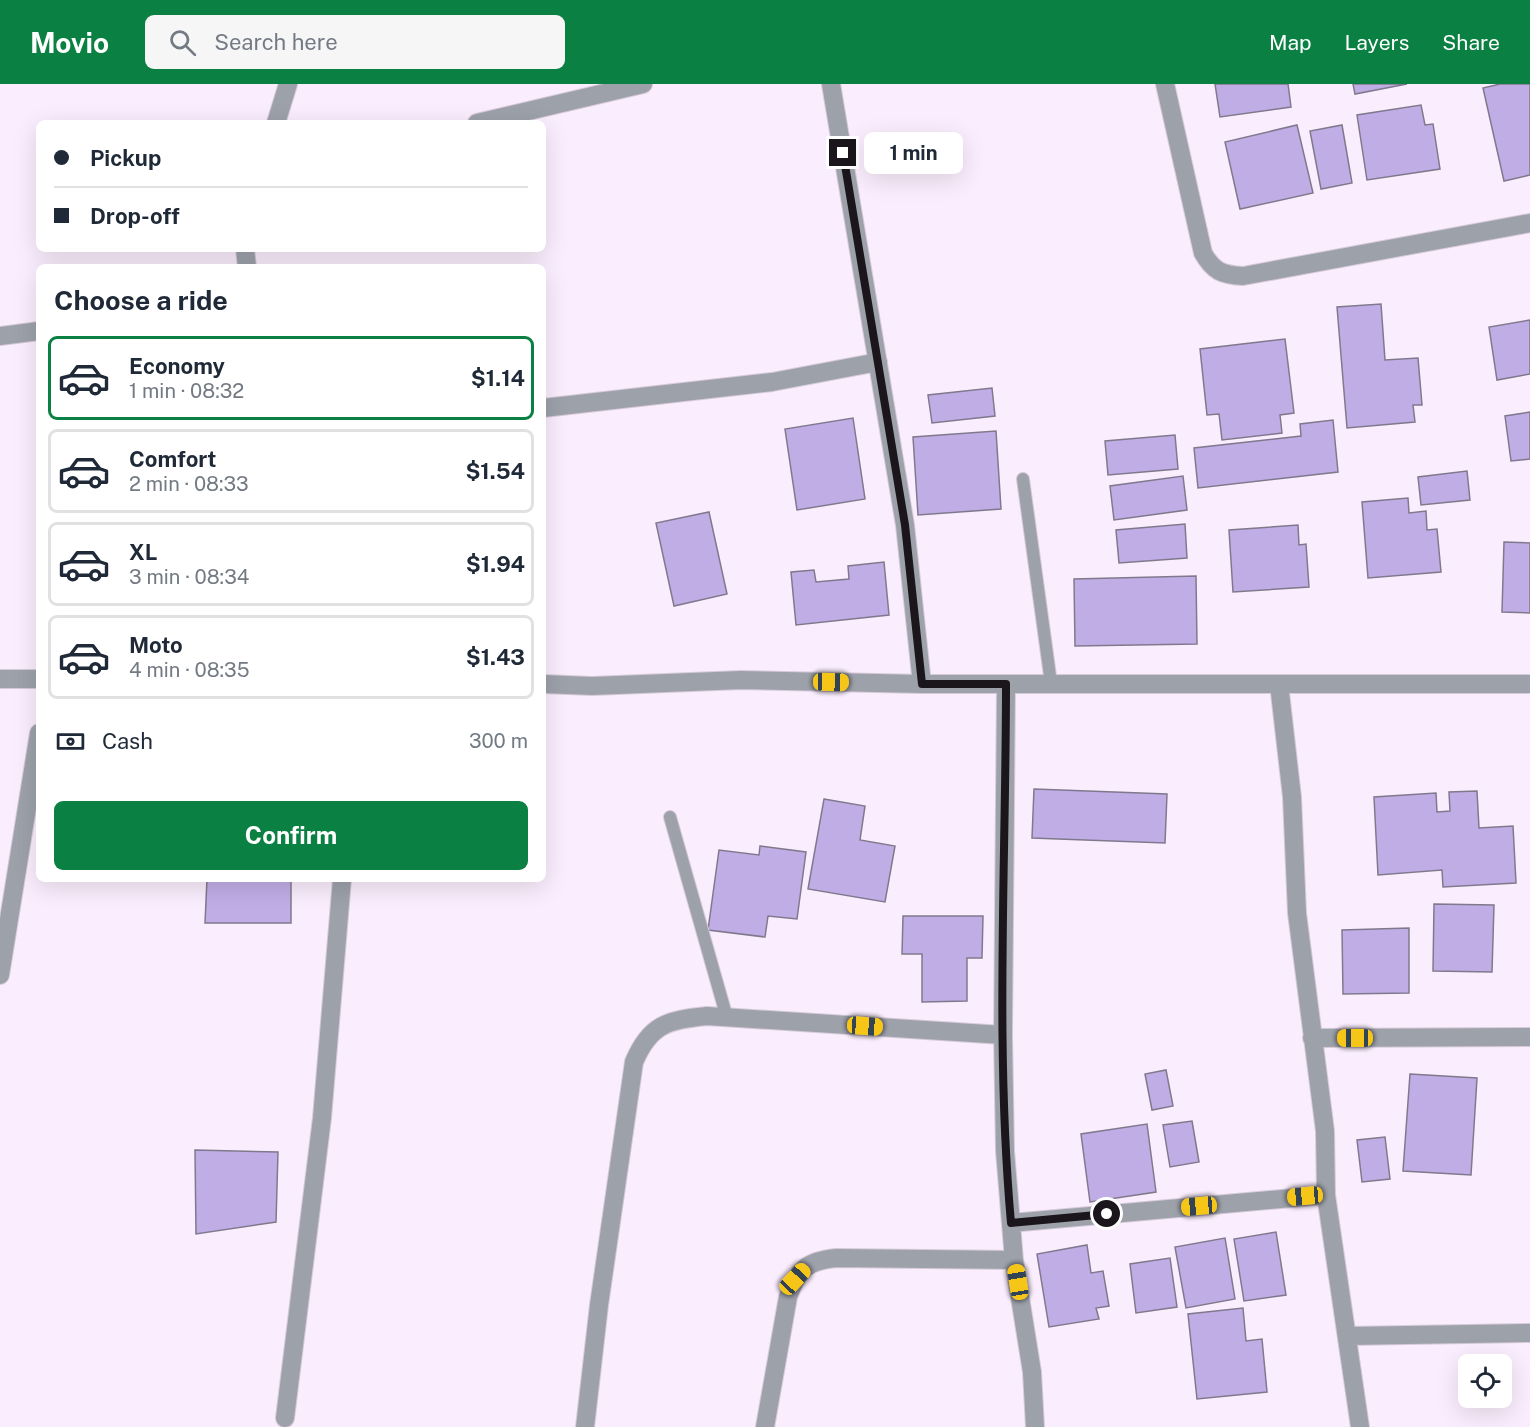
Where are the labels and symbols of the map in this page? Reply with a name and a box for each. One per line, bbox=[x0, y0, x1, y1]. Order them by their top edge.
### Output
callout: 1 min bbox=[864, 132, 963, 174]
route end bbox=[829, 139, 856, 166]
car bbox=[813, 673, 849, 691]
car bbox=[846, 1016, 884, 1036]
car bbox=[1337, 1029, 1373, 1047]
car bbox=[1286, 1185, 1324, 1207]
car bbox=[1180, 1195, 1218, 1217]
route start bbox=[1093, 1200, 1120, 1227]
car bbox=[776, 1260, 814, 1298]
car bbox=[1006, 1263, 1030, 1301]

